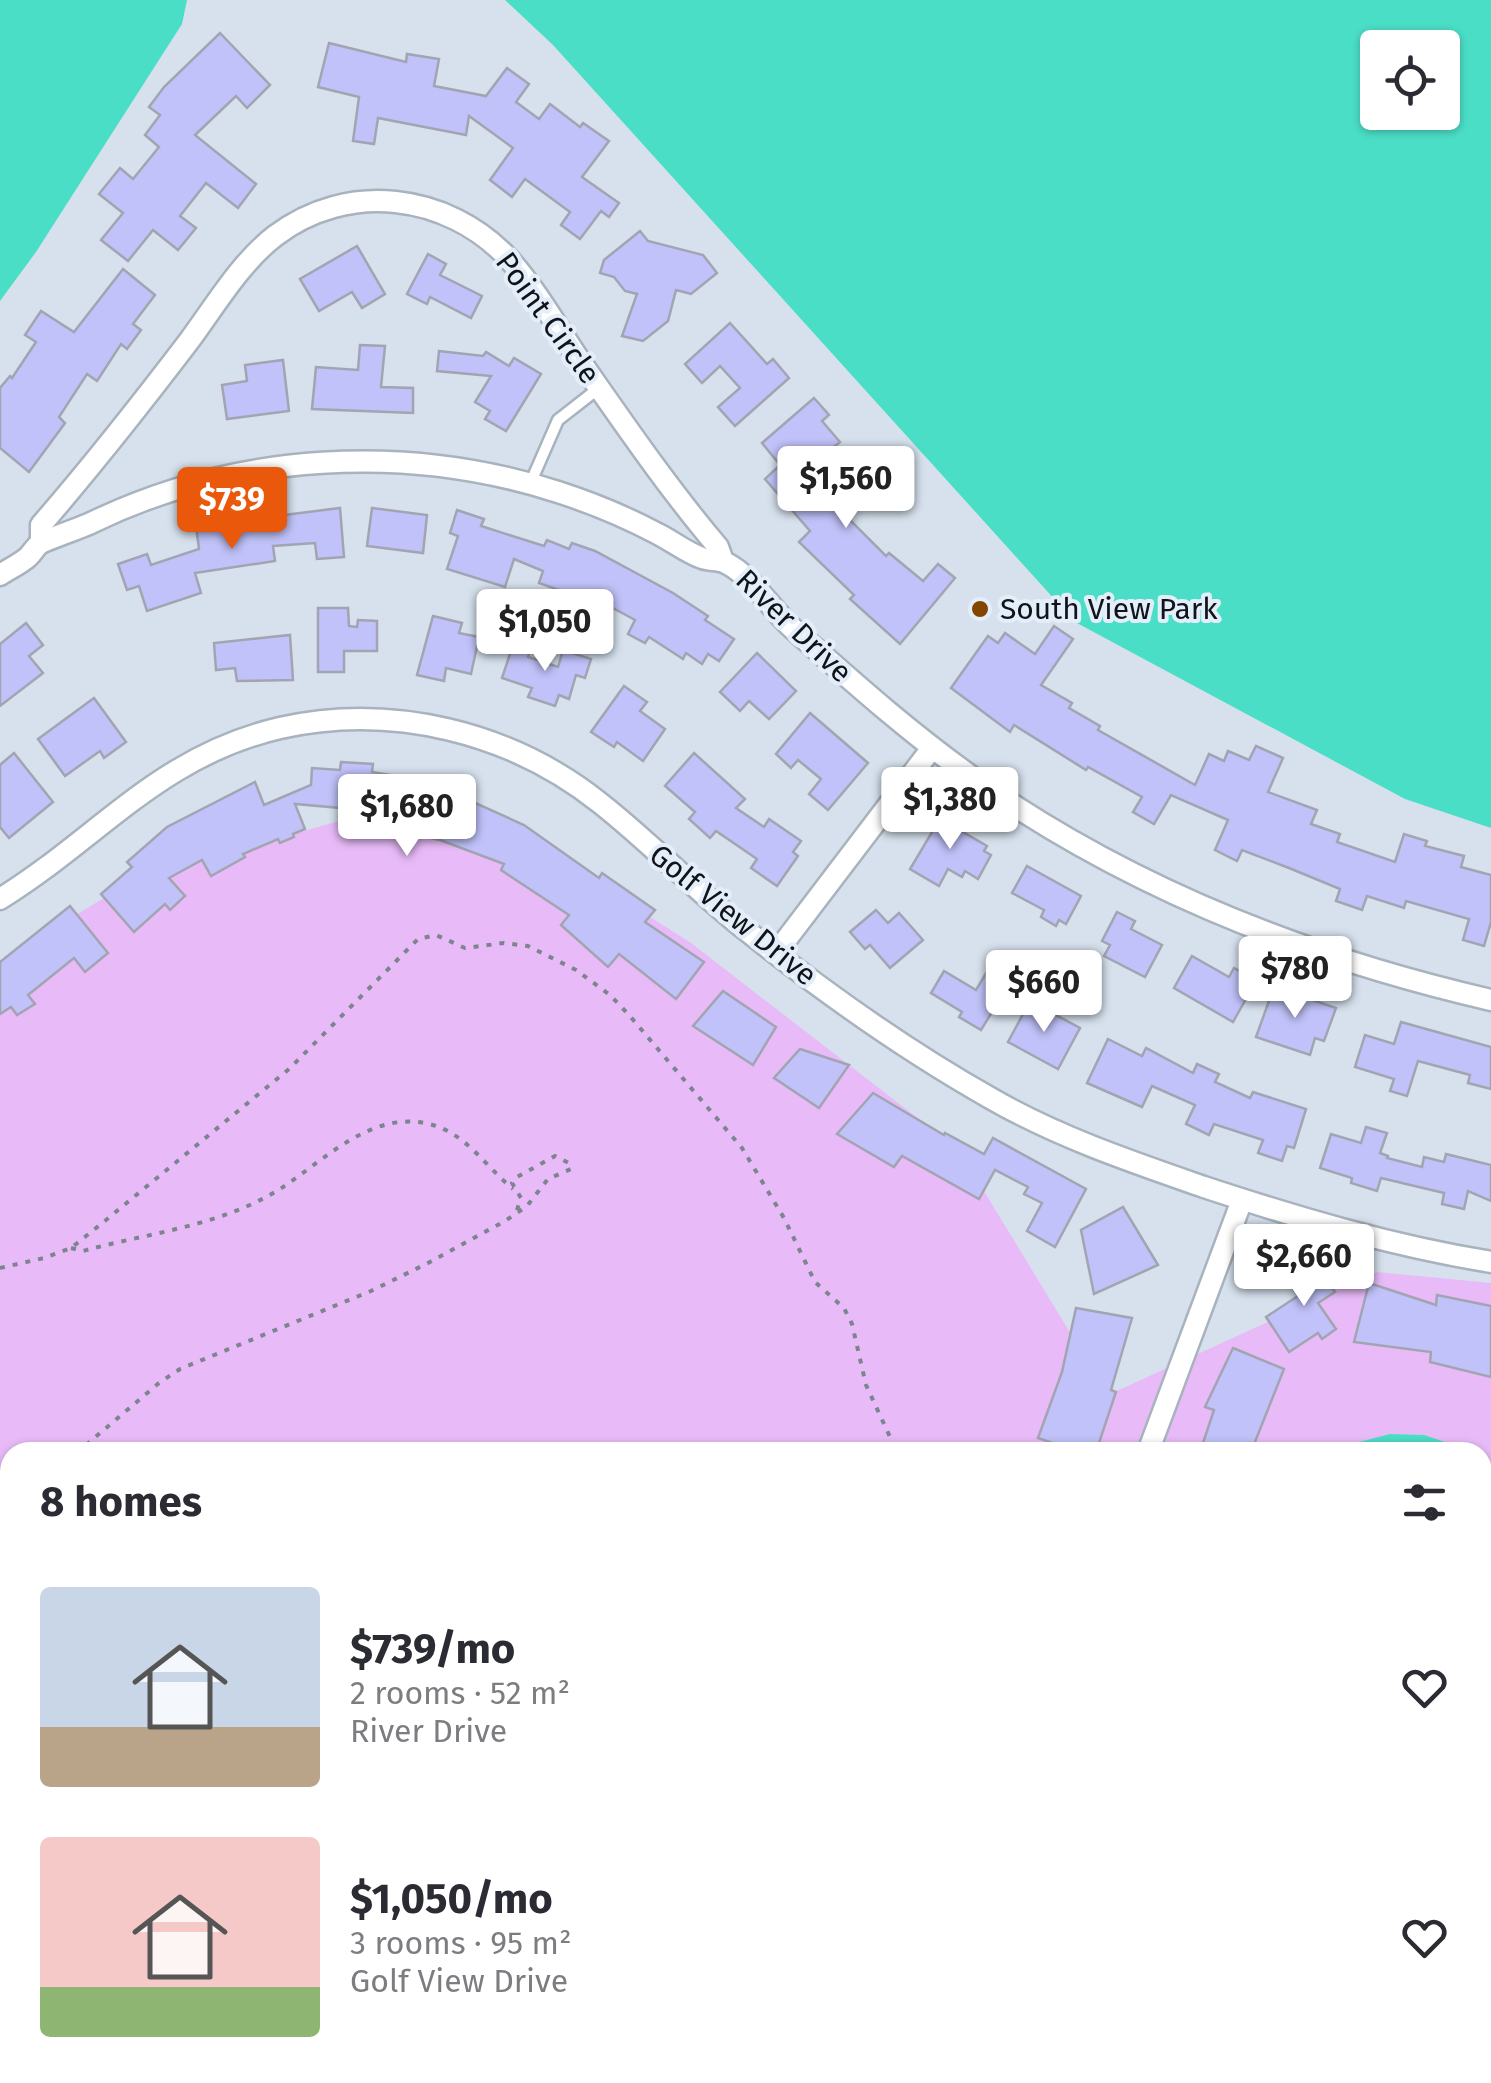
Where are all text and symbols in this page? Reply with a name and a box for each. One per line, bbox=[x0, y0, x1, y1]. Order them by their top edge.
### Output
map controls bbox=[1360, 30, 1460, 130]
button: locate bbox=[1360, 30, 1460, 130]
street label: Point Circle bbox=[488, 245, 608, 391]
pin: $1,560 bbox=[765, 446, 927, 531]
text: $1,560 bbox=[799, 459, 893, 497]
pin: $739 bbox=[173, 467, 291, 552]
text: $739 bbox=[199, 480, 265, 518]
street label: River Drive bbox=[728, 562, 860, 690]
pin: $1,050 bbox=[464, 589, 626, 674]
place label: South View Park bbox=[1000, 591, 1218, 627]
marker: South View Park bbox=[969, 598, 991, 620]
text: $1,050 bbox=[498, 602, 592, 640]
pin: $1,380 bbox=[869, 767, 1031, 852]
pin: $1,680 bbox=[326, 774, 488, 859]
text: $1,380 bbox=[903, 780, 997, 818]
text: $1,680 bbox=[360, 787, 454, 825]
street label: Golf View Drive bbox=[642, 837, 824, 993]
pin: $780 bbox=[1236, 936, 1354, 1021]
text: $780 bbox=[1261, 949, 1329, 987]
pin: $660 bbox=[985, 950, 1103, 1035]
text: $660 bbox=[1008, 963, 1080, 1001]
pin: $2,660 bbox=[1223, 1224, 1385, 1309]
text: $2,660 bbox=[1256, 1237, 1352, 1275]
icon: filters bbox=[1397, 1475, 1452, 1530]
text: 8 homes bbox=[40, 1477, 202, 1527]
text: $739/mo bbox=[350, 1624, 515, 1674]
icon: home bbox=[120, 1627, 240, 1747]
icon: heart bbox=[1397, 1660, 1452, 1715]
text: 2 rooms · 52 m² bbox=[350, 1674, 570, 1712]
text: River Drive bbox=[350, 1712, 507, 1750]
text: $1,050/mo bbox=[350, 1874, 553, 1924]
icon: home bbox=[120, 1877, 240, 1997]
icon: heart bbox=[1397, 1910, 1452, 1965]
text: 3 rooms · 95 m² bbox=[350, 1924, 572, 1962]
text: Golf View Drive bbox=[350, 1962, 568, 2000]

